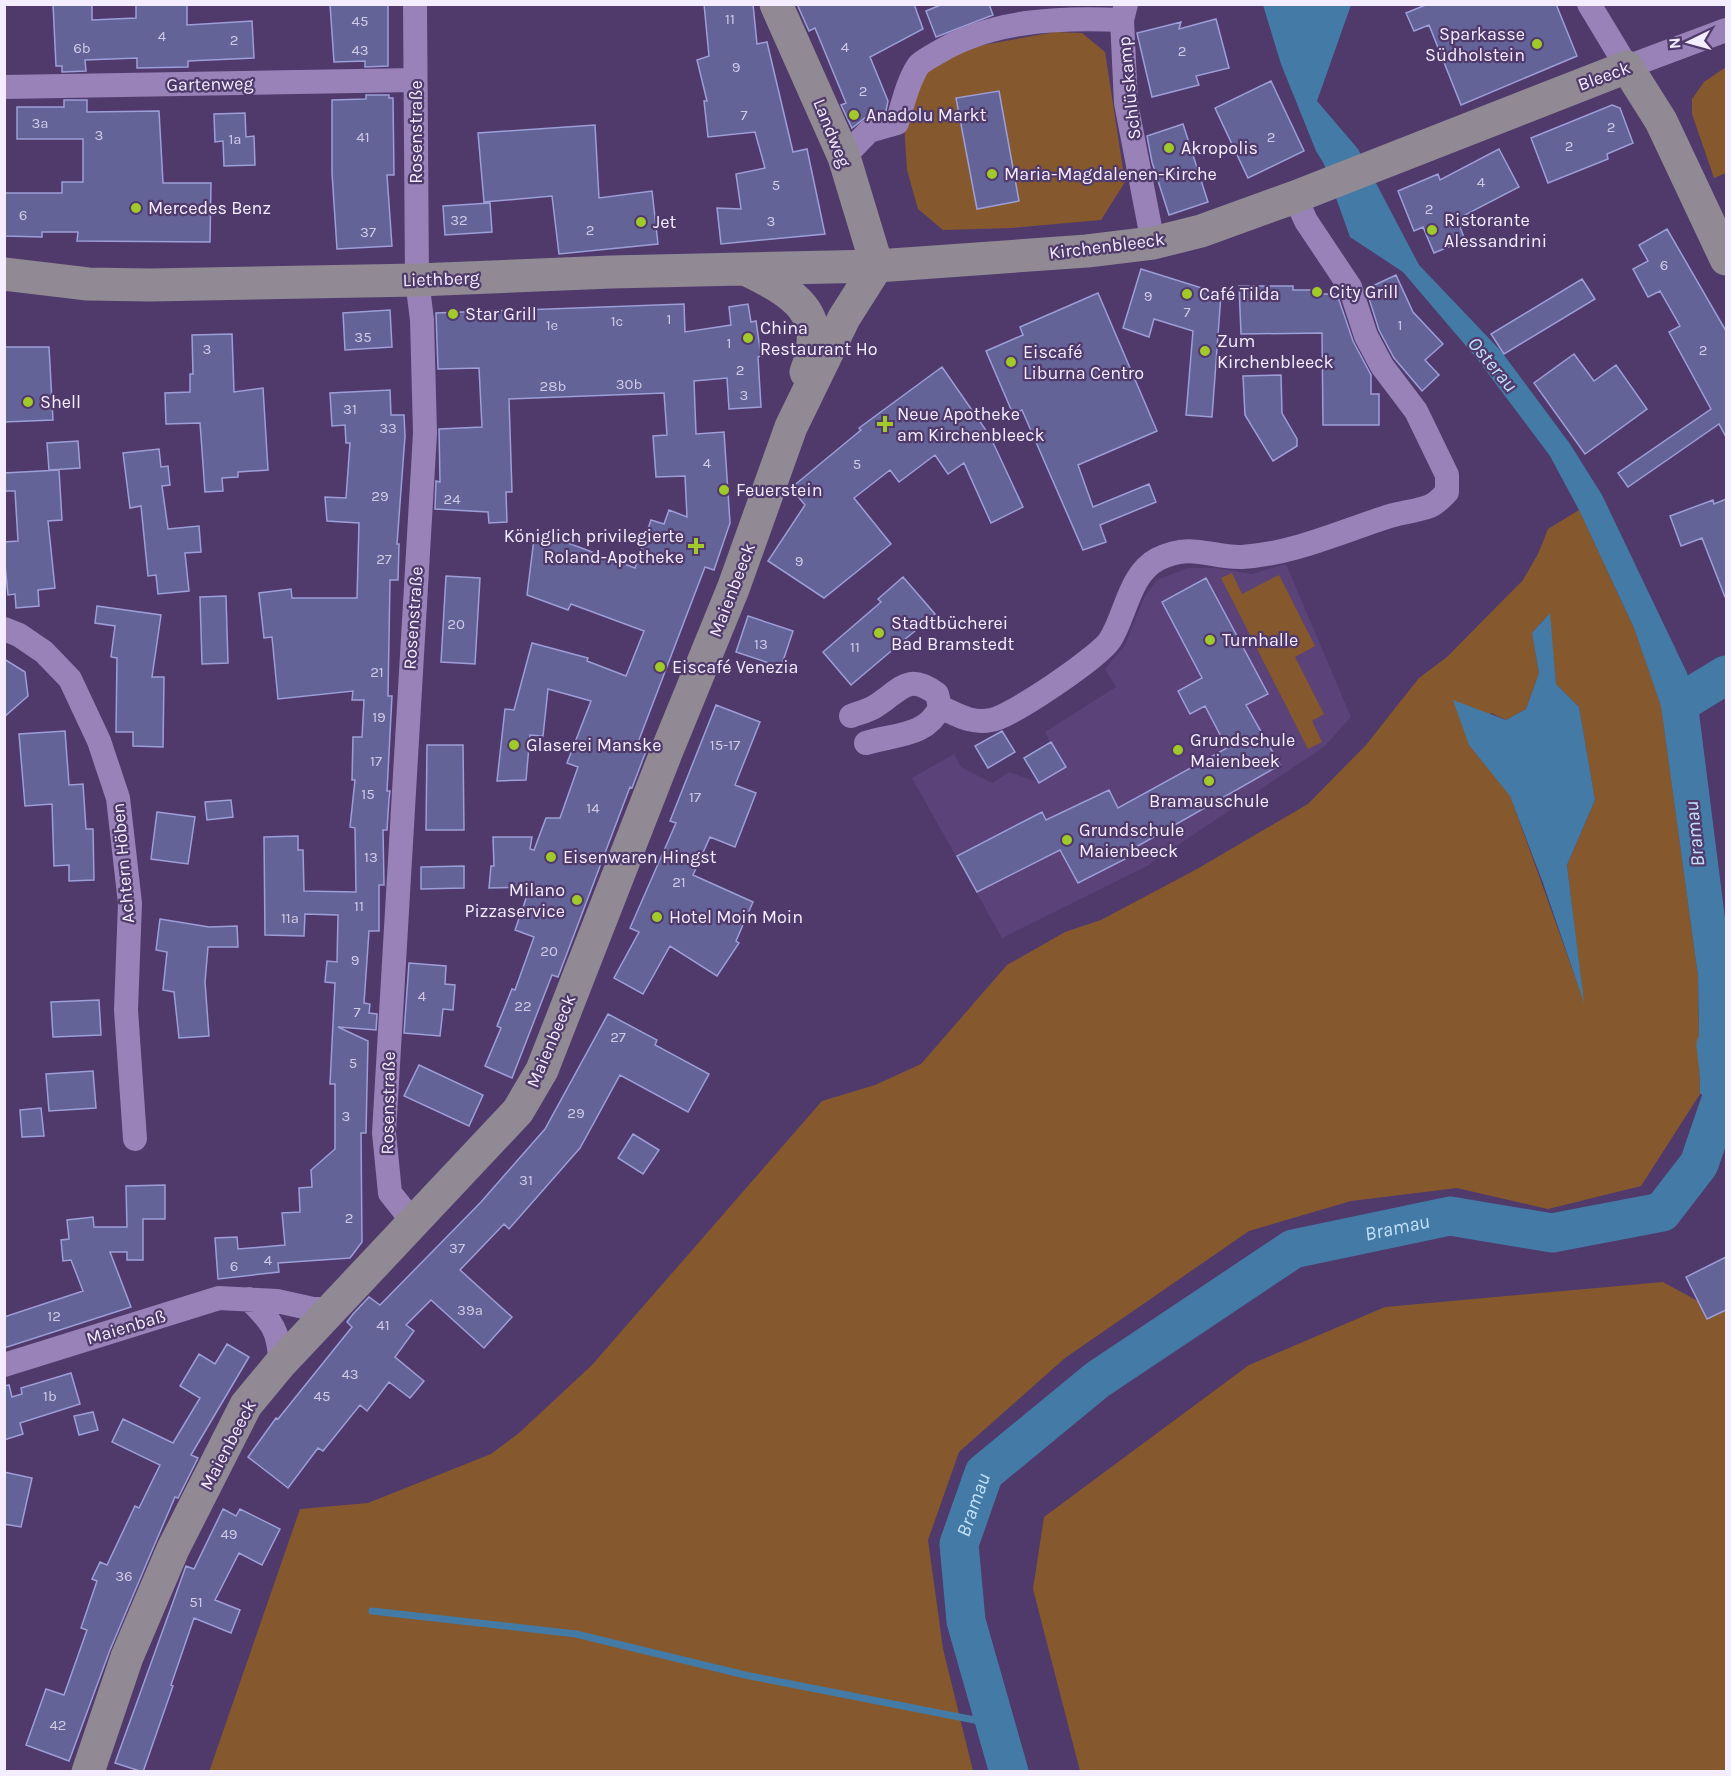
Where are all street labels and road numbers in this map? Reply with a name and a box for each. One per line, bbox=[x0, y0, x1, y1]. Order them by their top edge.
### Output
street label: Schlüskamp bbox=[1113, 35, 1145, 141]
street label: Bleeck bbox=[1575, 56, 1633, 96]
street label: Gartenweg bbox=[166, 72, 254, 96]
street label: Rosenstraße bbox=[405, 80, 427, 184]
street label: Landweg bbox=[808, 95, 856, 171]
street label: Kirchenbleeck bbox=[1048, 228, 1166, 264]
street label: Liethberg bbox=[402, 267, 480, 291]
street label: Maienbeeck bbox=[704, 540, 760, 640]
street label: Rosenstraße bbox=[398, 566, 428, 670]
street label: Achtern Höben bbox=[107, 802, 139, 924]
street label: Maienbeeck bbox=[521, 991, 581, 1091]
street label: Rosenstraße bbox=[376, 1051, 400, 1155]
street label: Maienbaß bbox=[83, 1304, 169, 1350]
street label: Maienbeeck bbox=[195, 1396, 261, 1494]

